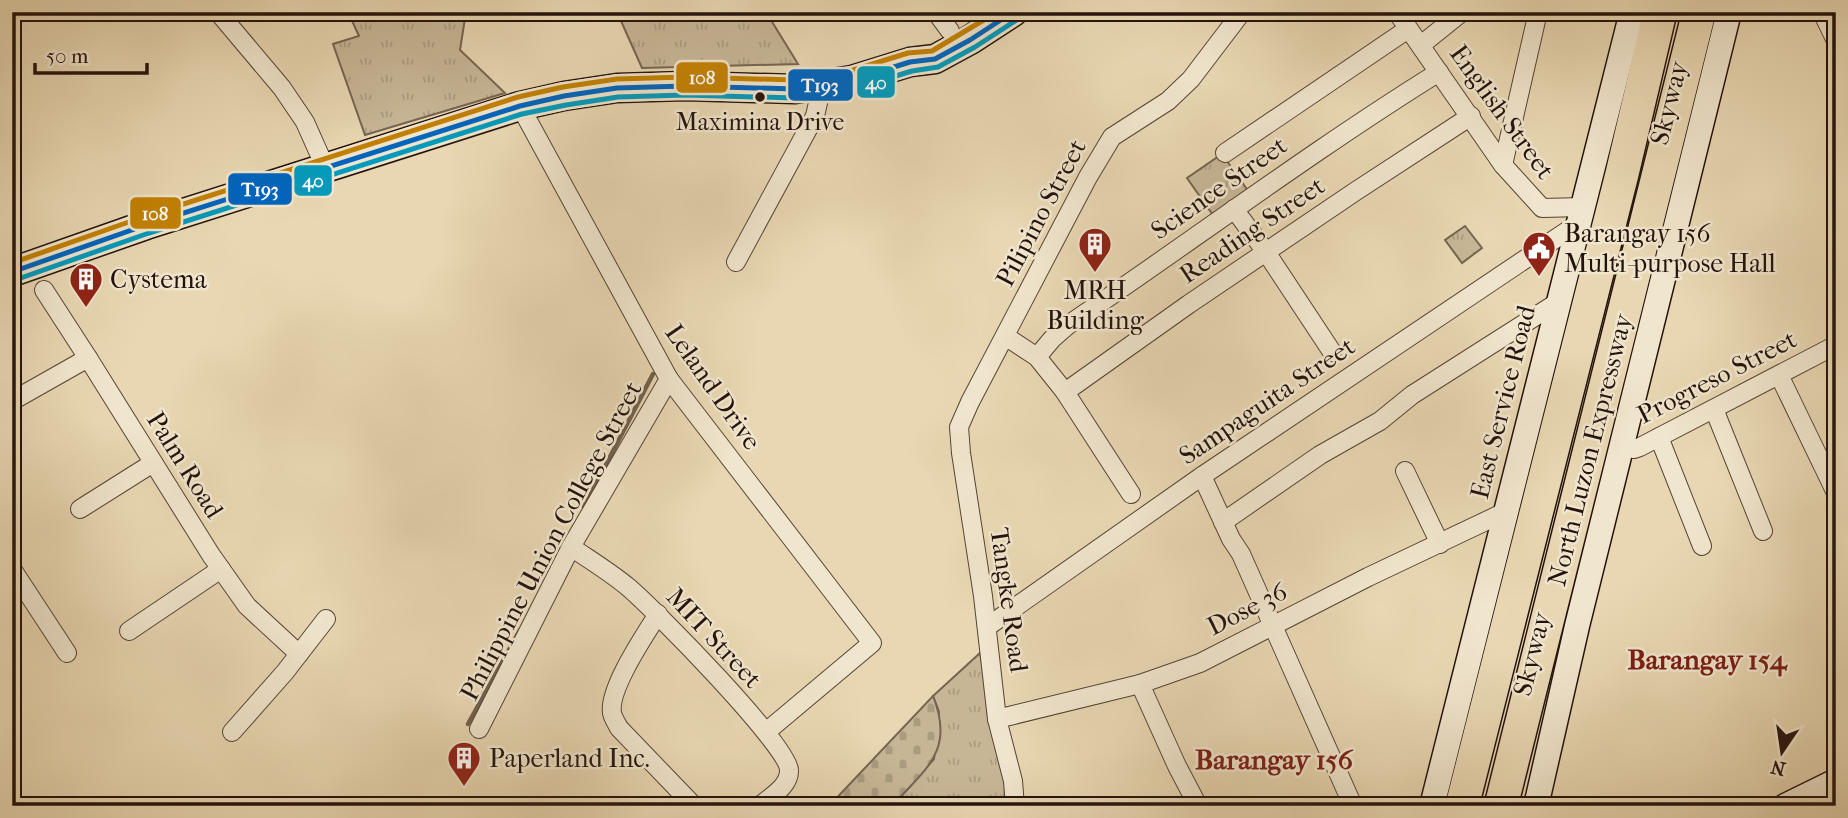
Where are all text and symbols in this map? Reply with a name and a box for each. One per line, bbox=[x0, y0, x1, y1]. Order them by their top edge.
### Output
scale bar bbox=[35, 32, 147, 76]
street label: English Street bbox=[1443, 39, 1561, 186]
text: 50 m bbox=[46, 44, 89, 68]
street label: Skyway bbox=[1644, 57, 1695, 148]
line badge: 108 bbox=[675, 61, 729, 94]
line badge: 40 bbox=[856, 65, 896, 99]
text: 108 bbox=[689, 67, 715, 89]
line badge: T193 bbox=[787, 68, 854, 102]
text: 40 bbox=[864, 72, 887, 94]
text: T193 bbox=[800, 75, 839, 97]
marker: Maximina Drive bbox=[753, 90, 767, 104]
place label: Maximina Drive bbox=[676, 108, 844, 136]
street label: Science Street bbox=[1145, 129, 1293, 246]
street label: Pilipino Street bbox=[989, 133, 1093, 292]
line badge: 40 bbox=[293, 164, 333, 197]
text: 40 bbox=[301, 170, 324, 192]
street label: Reading Street bbox=[1174, 170, 1331, 290]
line badge: T193 bbox=[227, 172, 293, 206]
text: T193 bbox=[240, 179, 279, 201]
line badge: 108 bbox=[129, 196, 182, 230]
text: 108 bbox=[142, 203, 168, 225]
place label: Barangay 156 Multi-purpose Hall bbox=[1564, 218, 1776, 279]
building icon: MRH Building bbox=[1076, 225, 1114, 274]
public building icon: Barangay 156 Multi-purpose Hall bbox=[1520, 229, 1558, 278]
building icon: Cystema bbox=[67, 260, 105, 309]
place label: Cystema bbox=[110, 264, 208, 295]
place label: MRH Building bbox=[1046, 275, 1145, 336]
street label: East Service Road bbox=[1464, 301, 1542, 502]
street label: North Luzon Expressway bbox=[1541, 310, 1639, 589]
street label: Leland Drive bbox=[658, 318, 768, 456]
street label: Progreso Street bbox=[1632, 323, 1802, 430]
street label: Sampaguita Street bbox=[1173, 330, 1361, 471]
street label: Philippine Union College Street bbox=[454, 376, 649, 706]
street label: Palm Road bbox=[140, 406, 230, 525]
street label: Tangke Road bbox=[984, 526, 1035, 675]
street label: Dose 36 bbox=[1202, 575, 1293, 642]
street label: MIT Street bbox=[660, 581, 769, 695]
street label: Skyway bbox=[1507, 608, 1558, 699]
district label: Barangay 154 bbox=[1627, 643, 1788, 677]
north arrow bbox=[1746, 716, 1816, 786]
building icon: Paperland Inc. bbox=[445, 739, 483, 788]
place label: Paperland Inc. bbox=[489, 743, 650, 774]
district label: Barangay 156 bbox=[1195, 743, 1354, 776]
text: N bbox=[1768, 755, 1788, 780]

